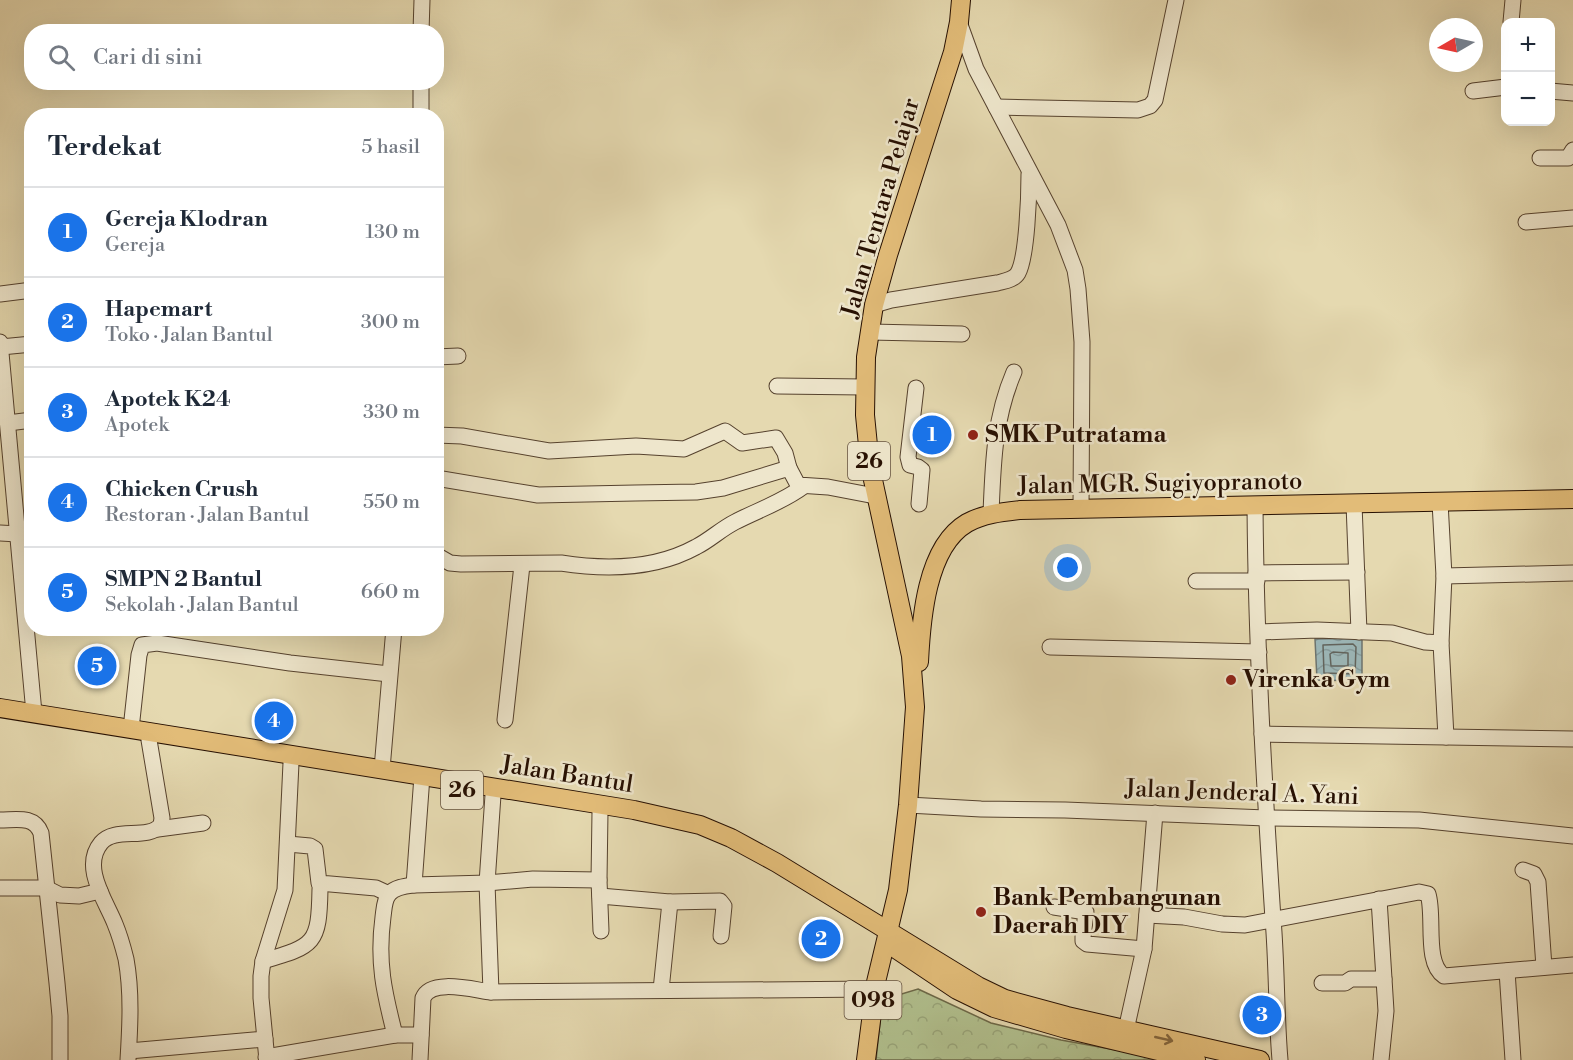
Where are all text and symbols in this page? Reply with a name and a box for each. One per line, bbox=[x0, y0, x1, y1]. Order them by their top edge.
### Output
north arrow bbox=[1429, 18, 1483, 72]
map controls bbox=[1501, 18, 1555, 126]
button: + bbox=[1501, 18, 1555, 72]
search box bbox=[24, 24, 444, 90]
icon: search bbox=[45, 41, 78, 74]
text: Cari di sini bbox=[93, 44, 203, 71]
button: − bbox=[1501, 72, 1555, 126]
street label: Jalan Tentara Pelajar bbox=[835, 95, 927, 322]
text: Terdekat bbox=[48, 131, 161, 163]
text: 5 hasil bbox=[362, 135, 420, 160]
text: Gereja Klodran bbox=[105, 206, 268, 233]
text: 1 bbox=[63, 220, 72, 245]
text: 130 m bbox=[365, 220, 420, 245]
text: Gereja bbox=[105, 233, 165, 258]
text: Hapemart bbox=[105, 296, 212, 323]
text: 2 bbox=[61, 310, 74, 335]
text: 300 m bbox=[361, 310, 420, 335]
text: Toko · Jalan Bantul bbox=[105, 323, 273, 348]
text: Apotek K24 bbox=[105, 386, 231, 413]
text: 3 bbox=[61, 400, 74, 425]
text: 330 m bbox=[363, 400, 420, 425]
pin: 1 bbox=[912, 412, 952, 458]
text: Apotek bbox=[105, 413, 169, 438]
place label: SMK Putratama bbox=[985, 420, 1167, 450]
marker: SMK Putratama bbox=[966, 428, 980, 442]
road number: 26 bbox=[848, 442, 890, 480]
street label: Jalan MGR. Sugiyopranoto bbox=[1016, 467, 1303, 501]
text: Chicken Crush bbox=[105, 476, 258, 503]
text: 4 bbox=[61, 490, 74, 515]
text: 550 m bbox=[363, 490, 420, 515]
text: Restoran · Jalan Bantul bbox=[105, 503, 309, 528]
your location bbox=[1053, 553, 1082, 582]
text: SMPN 2 Bantul bbox=[105, 566, 262, 593]
text: 5 bbox=[61, 580, 74, 605]
text: 660 m bbox=[361, 580, 420, 605]
text: Sekolah · Jalan Bantul bbox=[105, 593, 299, 618]
pin: 5 bbox=[78, 644, 116, 688]
place label: Virenka Gym bbox=[1242, 665, 1390, 695]
marker: Virenka Gym bbox=[1224, 673, 1238, 687]
pin: 4 bbox=[254, 698, 294, 744]
street label: Jalan Bantul bbox=[498, 750, 635, 800]
road number: 26 bbox=[441, 771, 483, 809]
street label: Jalan Jenderal A. Yani bbox=[1123, 774, 1360, 812]
place label: Bank Pembangunan Daerah DIY bbox=[993, 883, 1221, 941]
marker: Bank Pembangunan Daerah DIY bbox=[974, 905, 988, 919]
pin: 2 bbox=[802, 916, 840, 962]
road number: 098 bbox=[844, 981, 902, 1019]
pin: 3 bbox=[1242, 992, 1282, 1038]
one-way arrow bbox=[1154, 1033, 1173, 1045]

